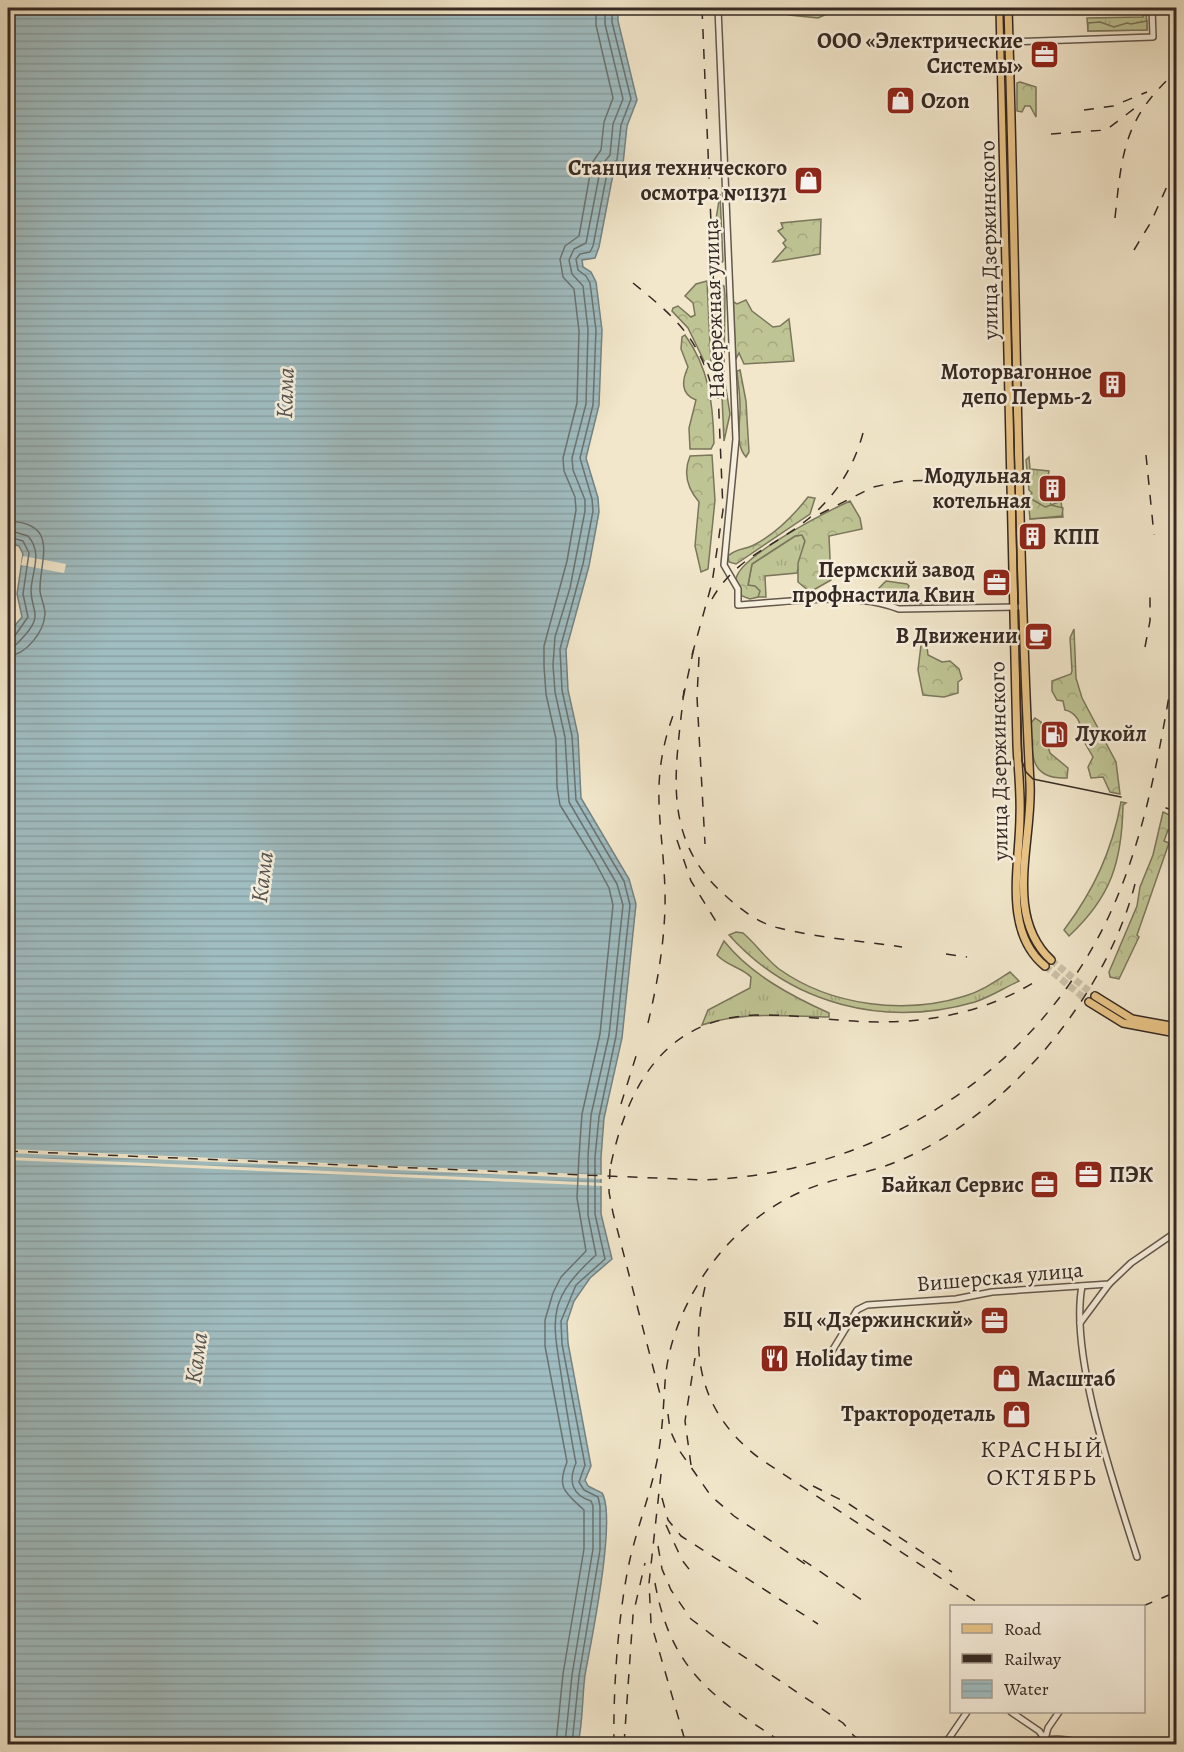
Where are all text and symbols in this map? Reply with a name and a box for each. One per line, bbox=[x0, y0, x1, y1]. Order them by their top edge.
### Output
place label: ООО «Электрические Системы» bbox=[817, 26, 1023, 81]
office icon: ООО «Электрические Системы» bbox=[1028, 38, 1060, 70]
shop icon: Ozon bbox=[884, 85, 916, 117]
place label: Ozon bbox=[921, 86, 970, 116]
street label: улица Дзержинского bbox=[972, 140, 1006, 341]
place label: Станция технического осмотра №11371 bbox=[568, 153, 787, 208]
shop icon: Станция технического осмотра №11371 bbox=[792, 165, 824, 197]
street label: Набережная улица bbox=[696, 218, 732, 399]
place label: Моторвагонное депо Пермь-2 bbox=[941, 357, 1092, 412]
water label: Кама bbox=[268, 367, 302, 419]
building icon: Моторвагонное депо Пермь-2 bbox=[1097, 369, 1129, 401]
place label: Модульная котельная bbox=[924, 461, 1031, 516]
building icon: Модульная котельная bbox=[1036, 473, 1068, 505]
building icon: КПП bbox=[1016, 521, 1048, 553]
place label: КПП bbox=[1053, 522, 1100, 552]
place label: Пермский завод профнастила Квин bbox=[792, 555, 975, 610]
office icon: Пермский завод профнастила Квин bbox=[980, 567, 1012, 599]
cafe icon: В Движении bbox=[1023, 620, 1055, 652]
place label: В Движении bbox=[895, 621, 1018, 651]
street label: улица Дзержинского bbox=[982, 661, 1016, 862]
fuel station icon: Лукойл bbox=[1038, 718, 1070, 750]
place label: Лукойл bbox=[1075, 719, 1147, 749]
water label: Кама bbox=[243, 849, 281, 905]
office icon: ПЭК bbox=[1072, 1159, 1104, 1191]
place label: ПЭК bbox=[1109, 1160, 1153, 1190]
office icon: Байкал Сервис bbox=[1029, 1169, 1061, 1201]
place label: Байкал Сервис bbox=[881, 1170, 1024, 1200]
street label: Вишерская улица bbox=[915, 1255, 1085, 1299]
office icon: БЦ «Дзержинский» bbox=[978, 1304, 1010, 1336]
place label: БЦ «Дзержинский» bbox=[783, 1305, 973, 1335]
water label: Кама bbox=[177, 1330, 215, 1386]
restaurant icon: Holiday time bbox=[758, 1343, 790, 1375]
place label: Holiday time bbox=[795, 1344, 913, 1374]
shop icon: Масштаб bbox=[990, 1363, 1022, 1395]
place label: Масштаб bbox=[1027, 1364, 1116, 1394]
shop icon: Трактородеталь bbox=[1000, 1398, 1032, 1430]
place label: Трактородеталь bbox=[841, 1399, 995, 1429]
district label: КРАСНЫЙ ОКТЯБРЬ bbox=[980, 1433, 1104, 1493]
legend bbox=[950, 1605, 1145, 1713]
text: Road bbox=[1004, 1617, 1042, 1641]
text: Railway bbox=[1004, 1647, 1062, 1671]
text: Water bbox=[1003, 1677, 1049, 1701]

